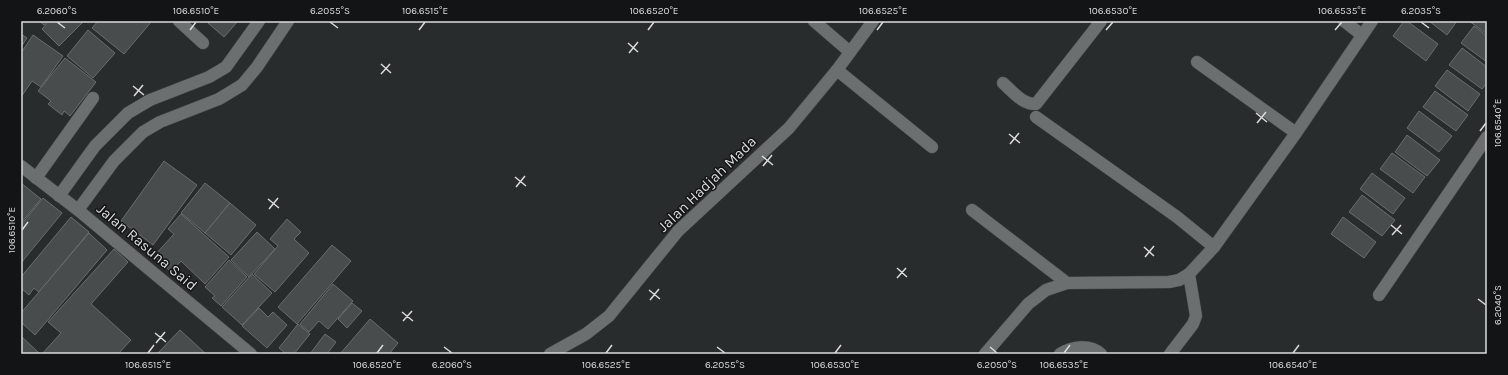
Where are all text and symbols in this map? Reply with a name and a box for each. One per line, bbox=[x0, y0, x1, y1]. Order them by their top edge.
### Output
text: 6.2060°S bbox=[37, 5, 77, 17]
text: 106.6510°E bbox=[173, 5, 219, 17]
text: 6.2055°S bbox=[310, 5, 350, 17]
text: 106.6515°E bbox=[402, 5, 448, 17]
text: 106.6520°E bbox=[630, 5, 678, 17]
text: 106.6525°E bbox=[859, 5, 907, 17]
text: 106.6530°E bbox=[1089, 5, 1138, 17]
text: 106.6535°E bbox=[1318, 5, 1366, 17]
text: 6.2035°S bbox=[1401, 5, 1441, 17]
text: 106.6540°E bbox=[1492, 99, 1504, 147]
street label: Jalan Hadjah Mada bbox=[654, 132, 760, 236]
street label: Jalan Rasuna Said bbox=[93, 200, 201, 294]
text: 106.6510°E bbox=[6, 207, 18, 253]
text: 6.2040°S bbox=[1492, 285, 1504, 325]
text: 106.6515°E bbox=[125, 359, 171, 371]
text: 106.6520°E bbox=[353, 359, 401, 371]
text: 6.2060°S bbox=[432, 359, 472, 371]
text: 106.6525°E bbox=[582, 359, 630, 371]
text: 6.2055°S bbox=[705, 359, 745, 371]
text: 106.6530°E bbox=[811, 359, 860, 371]
text: 6.2050°S bbox=[977, 359, 1017, 371]
text: 106.6535°E bbox=[1040, 359, 1088, 371]
text: 106.6540°E bbox=[1269, 359, 1317, 371]

